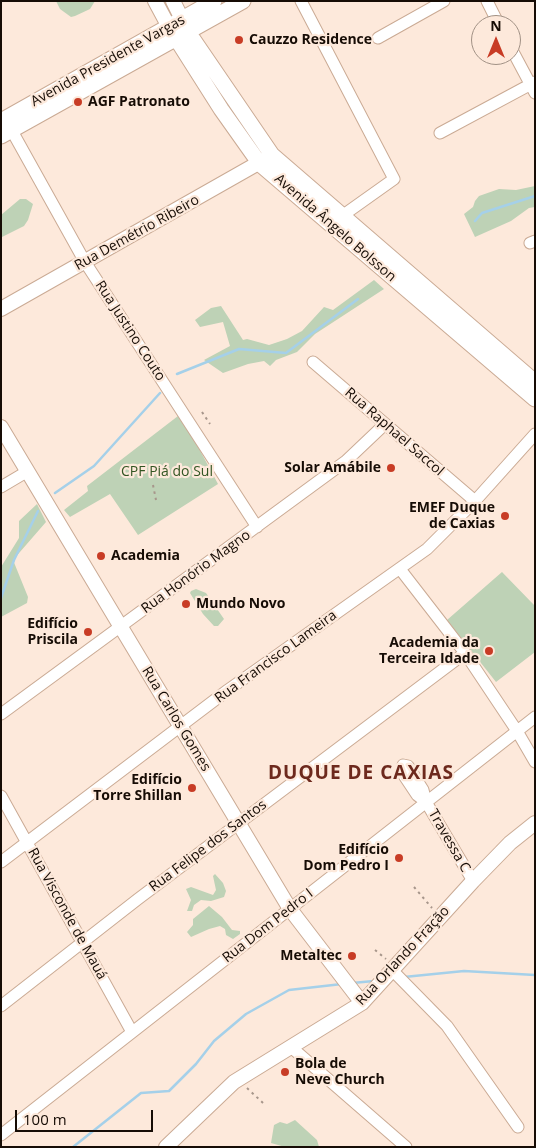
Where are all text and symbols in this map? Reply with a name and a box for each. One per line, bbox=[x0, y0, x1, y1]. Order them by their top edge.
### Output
street label: Avenida Presidente Vargas bbox=[28, 12, 188, 110]
north arrow bbox=[471, 15, 521, 65]
text: N bbox=[490, 16, 502, 35]
place label: Cauzzo Residence bbox=[249, 32, 372, 48]
marker: Cauzzo Residence bbox=[233, 34, 245, 46]
place label: AGF Patronato bbox=[88, 94, 190, 110]
marker: AGF Patronato bbox=[72, 96, 84, 108]
street label: Avenida Ângelo Bolsson bbox=[271, 171, 399, 285]
street label: Rua Demétrio Ribeiro bbox=[72, 192, 202, 274]
street label: Rua Justino Couto bbox=[91, 278, 169, 384]
street label: Rua Raphael Saccol bbox=[341, 384, 447, 480]
place label: Solar Amábile bbox=[284, 460, 381, 476]
marker: Solar Amábile bbox=[385, 462, 397, 474]
park label: CPF Piá do Sul bbox=[121, 464, 213, 480]
place label: EMEF Duque de Caxias bbox=[409, 500, 495, 532]
marker: EMEF Duque de Caxias bbox=[499, 510, 511, 522]
street label: Rua Honório Magno bbox=[138, 527, 254, 617]
place label: Academia bbox=[111, 548, 180, 564]
marker: Academia bbox=[95, 550, 107, 562]
place label: Mundo Novo bbox=[196, 596, 285, 612]
marker: Mundo Novo bbox=[180, 598, 192, 610]
street label: Rua Francisco Lameira bbox=[212, 607, 340, 707]
place label: Edifício Priscila bbox=[27, 616, 78, 648]
marker: Edifício Priscila bbox=[82, 626, 94, 638]
place label: Academia da Terceira Idade bbox=[379, 635, 479, 668]
marker: Academia da Terceira Idade bbox=[483, 645, 495, 657]
street label: Rua Carlos Gomes bbox=[138, 664, 214, 774]
district label: DUQUE DE CAXIAS bbox=[266, 763, 456, 785]
place label: Edifício Torre Shillan bbox=[93, 772, 182, 804]
marker: Edifício Torre Shillan bbox=[186, 782, 198, 794]
street label: Rua Felipe dos Santos bbox=[146, 796, 270, 896]
street label: Travessa C bbox=[424, 807, 474, 875]
place label: Edifício Dom Pedro I bbox=[303, 842, 389, 874]
street label: Rua Visconde de Mauá bbox=[24, 845, 110, 983]
marker: Edifício Dom Pedro I bbox=[393, 852, 405, 864]
street label: Rua Dom Pedro I bbox=[219, 885, 317, 967]
street label: Rua Orlando Fração bbox=[353, 903, 453, 1009]
place label: Metaltec bbox=[280, 948, 342, 964]
marker: Metaltec bbox=[346, 950, 358, 962]
place label: Bola de Neve Church bbox=[295, 1056, 385, 1088]
marker: Bola de Neve Church bbox=[279, 1066, 291, 1078]
scale bar bbox=[18, 1100, 155, 1132]
text: 100 m bbox=[23, 1109, 67, 1129]

